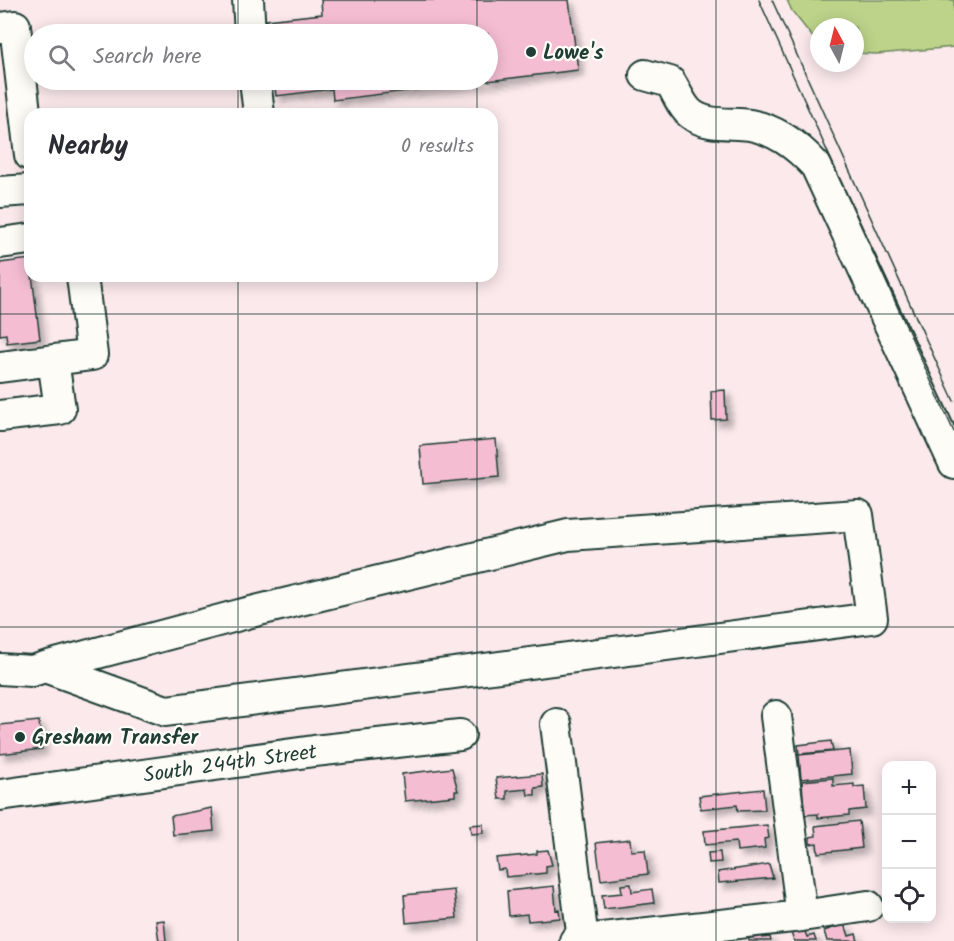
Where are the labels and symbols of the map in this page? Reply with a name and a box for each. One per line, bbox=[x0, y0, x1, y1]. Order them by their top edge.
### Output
north arrow bbox=[810, 18, 864, 72]
place label: Lowe's bbox=[543, 37, 604, 70]
marker: Lowe's bbox=[524, 45, 538, 59]
place label: Gresham Transfer bbox=[32, 722, 200, 755]
marker: Gresham Transfer bbox=[13, 730, 27, 744]
street label: South 244th Street bbox=[141, 736, 320, 793]

